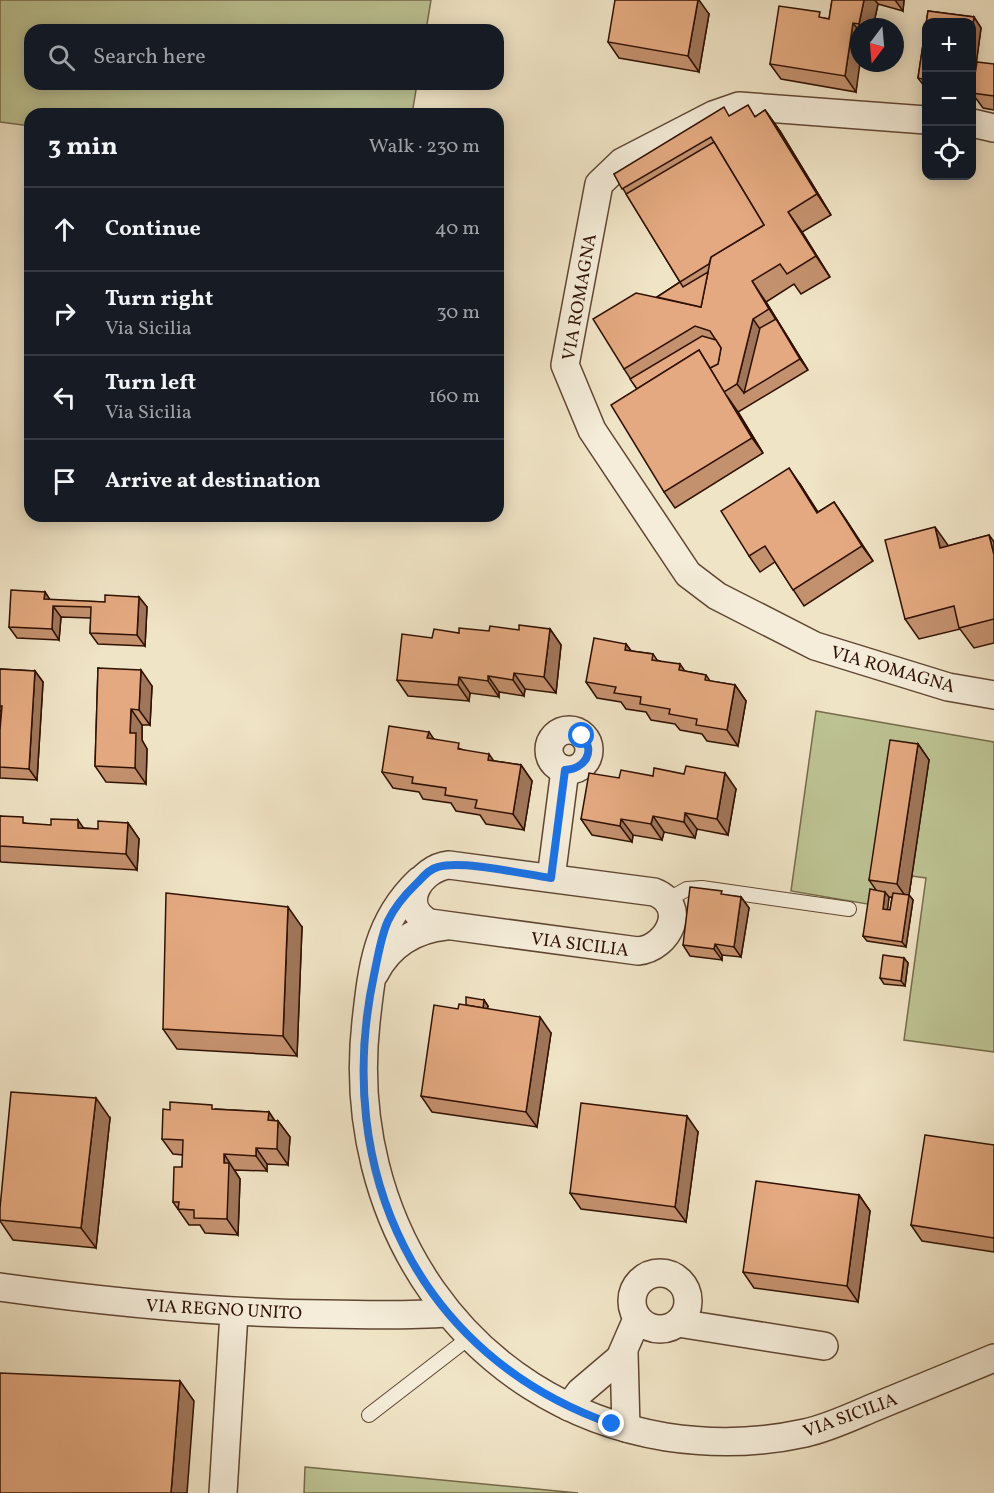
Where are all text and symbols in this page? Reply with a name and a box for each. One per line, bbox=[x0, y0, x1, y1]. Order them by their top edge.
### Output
north arrow bbox=[850, 18, 904, 72]
map controls bbox=[922, 18, 976, 180]
button: + bbox=[922, 18, 976, 72]
search box bbox=[24, 24, 504, 90]
icon: search bbox=[45, 41, 78, 74]
text: Search here bbox=[93, 42, 206, 73]
button: − bbox=[922, 72, 976, 126]
button: locate bbox=[922, 126, 976, 180]
text: 3 min bbox=[48, 129, 118, 165]
text: Walk · 230 m bbox=[369, 133, 480, 161]
icon: ahead bbox=[48, 213, 81, 246]
text: Continue bbox=[105, 214, 201, 245]
text: 40 m bbox=[435, 215, 480, 243]
street label: VIA ROMAGNA bbox=[557, 232, 604, 363]
text: Turn right bbox=[105, 284, 213, 315]
icon: right bbox=[48, 297, 81, 330]
text: 30 m bbox=[436, 299, 480, 327]
text: Via Sicilia bbox=[105, 315, 192, 343]
text: Turn left bbox=[105, 368, 196, 399]
icon: left bbox=[48, 381, 81, 414]
text: 160 m bbox=[428, 383, 480, 411]
text: Via Sicilia bbox=[105, 399, 192, 427]
icon: arrive bbox=[48, 465, 81, 498]
text: Arrive at destination bbox=[105, 466, 321, 497]
street label: VIA ROMAGNA bbox=[827, 641, 958, 700]
route start bbox=[568, 722, 594, 748]
street label: VIA SICILIA bbox=[529, 927, 631, 964]
street label: VIA REGNO UNITO bbox=[145, 1294, 303, 1327]
street label: VIA SICILIA bbox=[800, 1388, 901, 1445]
route end bbox=[598, 1410, 624, 1436]

